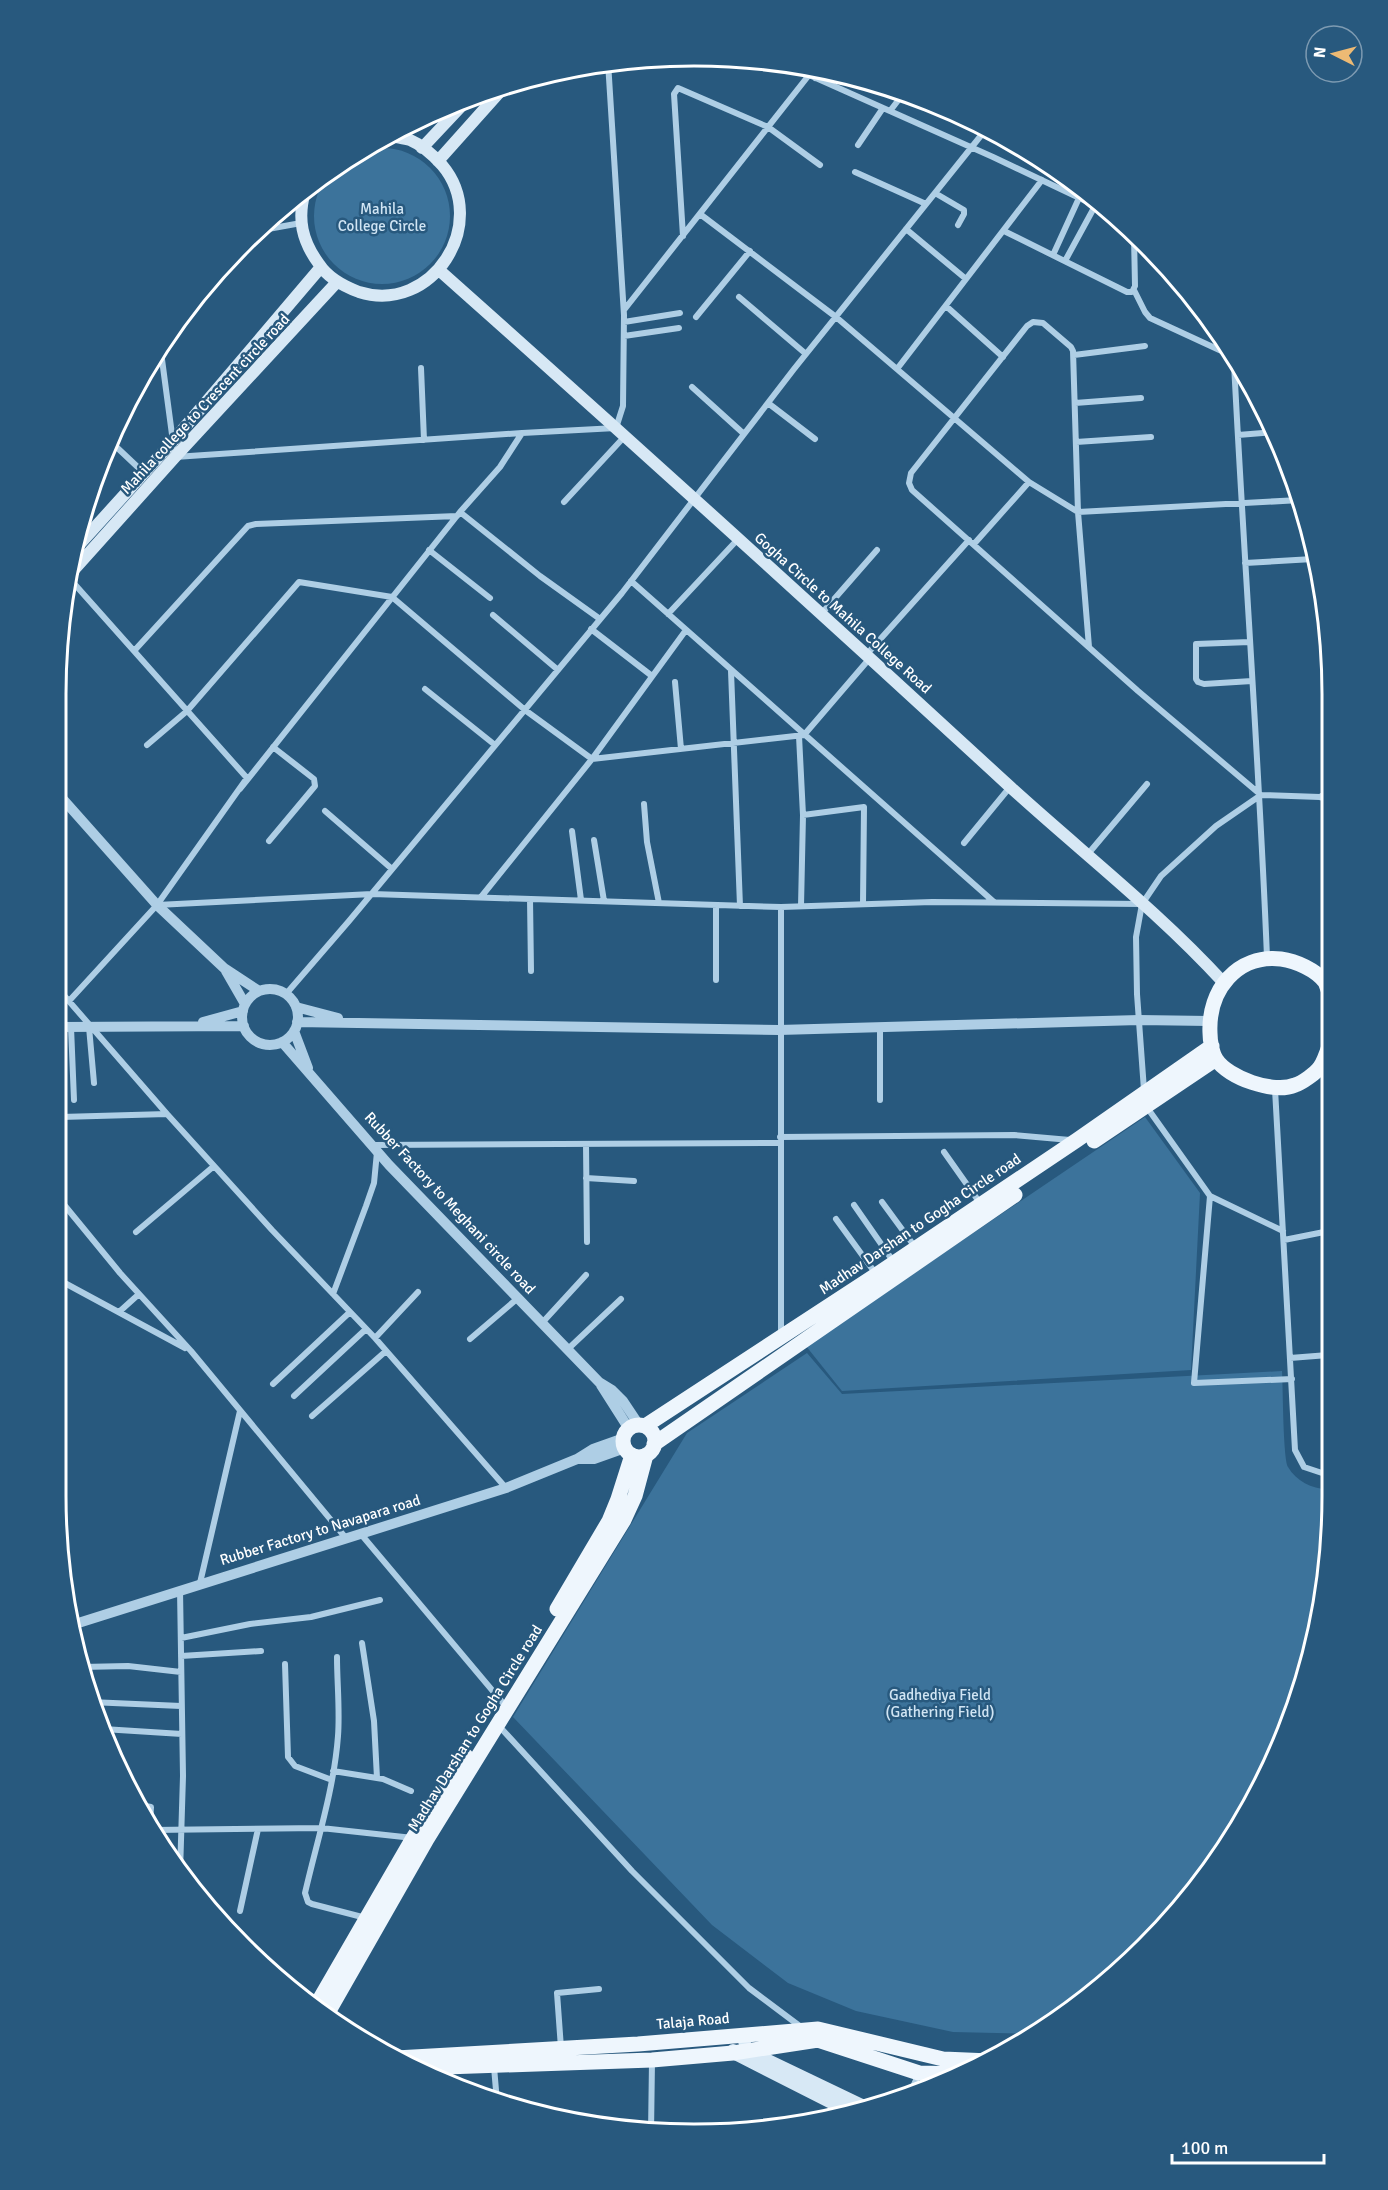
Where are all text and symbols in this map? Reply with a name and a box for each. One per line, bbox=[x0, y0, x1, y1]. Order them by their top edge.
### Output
north arrow bbox=[1304, 24, 1364, 84]
text: N bbox=[1310, 46, 1331, 59]
park label: Mahila College Circle bbox=[338, 200, 426, 235]
street label: Mahila college to Crescent circle road bbox=[117, 310, 293, 498]
street label: Gogha Circle to Mahila College Road bbox=[751, 529, 935, 697]
street label: Rubber Factory to Meghani circle road bbox=[361, 1108, 539, 1298]
street label: Madhav Darshan to Gogha Circle road bbox=[816, 1150, 1024, 1298]
street label: Rubber Factory to Navapara road bbox=[218, 1491, 422, 1569]
street label: Madhav Darshan to Gogha Circle road bbox=[404, 1622, 546, 1834]
park label: Gadhediya Field (Gathering Field) bbox=[886, 1686, 994, 1721]
street label: Talaja Road bbox=[656, 2009, 730, 2033]
scale bar bbox=[1172, 2127, 1324, 2165]
text: 100 m bbox=[1181, 2137, 1228, 2159]

